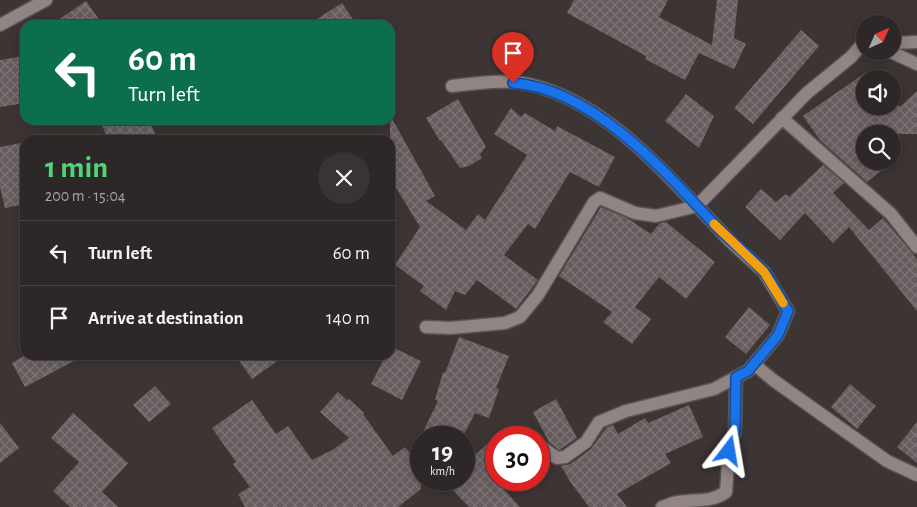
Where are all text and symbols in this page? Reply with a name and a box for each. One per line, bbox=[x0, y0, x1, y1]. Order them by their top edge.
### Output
north arrow bbox=[856, 15, 901, 60]
map controls bbox=[856, 15, 901, 170]
pin bbox=[492, 32, 534, 83]
icon: arrive bbox=[499, 39, 527, 67]
icon: left bbox=[45, 40, 110, 105]
text: 60 m bbox=[128, 42, 197, 77]
button: sound bbox=[856, 70, 901, 115]
text: Turn left bbox=[128, 83, 200, 105]
button: search bbox=[856, 125, 901, 170]
button: close bbox=[318, 152, 370, 204]
text: 1 min bbox=[45, 153, 108, 183]
text: 200 m · 15:04 bbox=[45, 188, 126, 204]
icon: left bbox=[45, 239, 73, 267]
text: Turn left bbox=[88, 244, 152, 263]
text: 60 m bbox=[333, 244, 370, 263]
icon: arrive bbox=[45, 304, 73, 332]
text: Arrive at destination bbox=[88, 309, 244, 328]
text: 140 m bbox=[326, 309, 370, 328]
position arrow bbox=[702, 424, 754, 476]
speed limit sign: 30 bbox=[485, 426, 550, 491]
text: 19 bbox=[432, 440, 453, 465]
text: km/h bbox=[430, 465, 455, 477]

